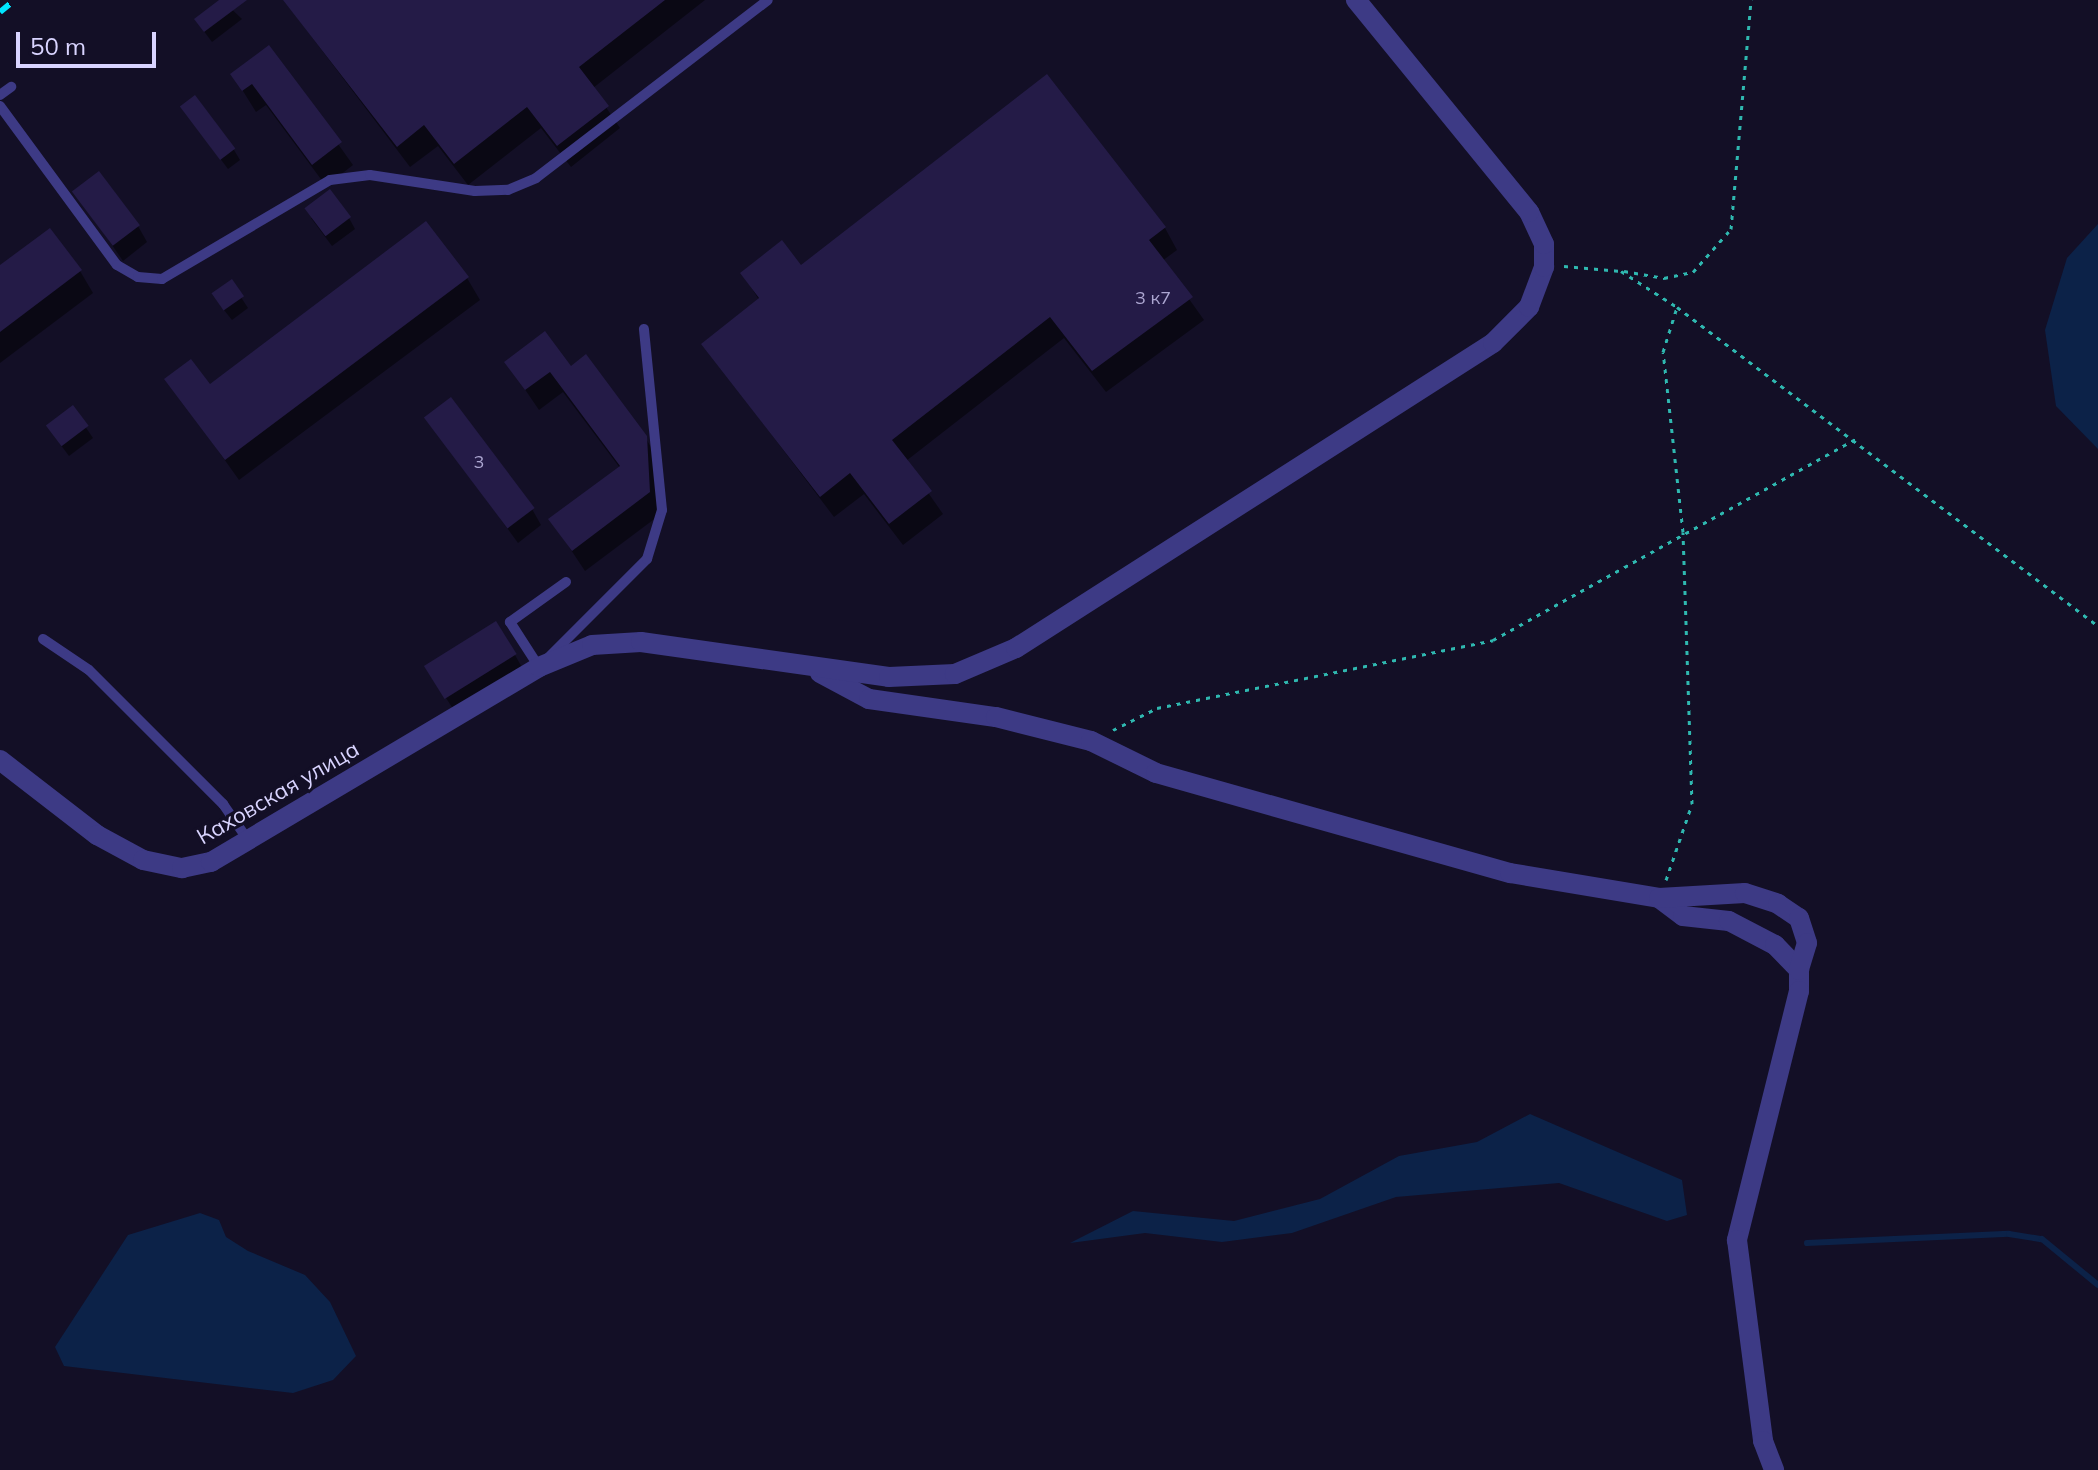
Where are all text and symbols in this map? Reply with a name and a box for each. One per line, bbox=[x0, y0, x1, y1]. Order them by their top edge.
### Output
scale bar bbox=[20, 16, 160, 66]
text: 50 m bbox=[30, 31, 86, 61]
house number: 3 к7 bbox=[1135, 287, 1171, 309]
house number: 3 bbox=[474, 451, 484, 473]
street label: Каховская улица bbox=[192, 736, 364, 850]

